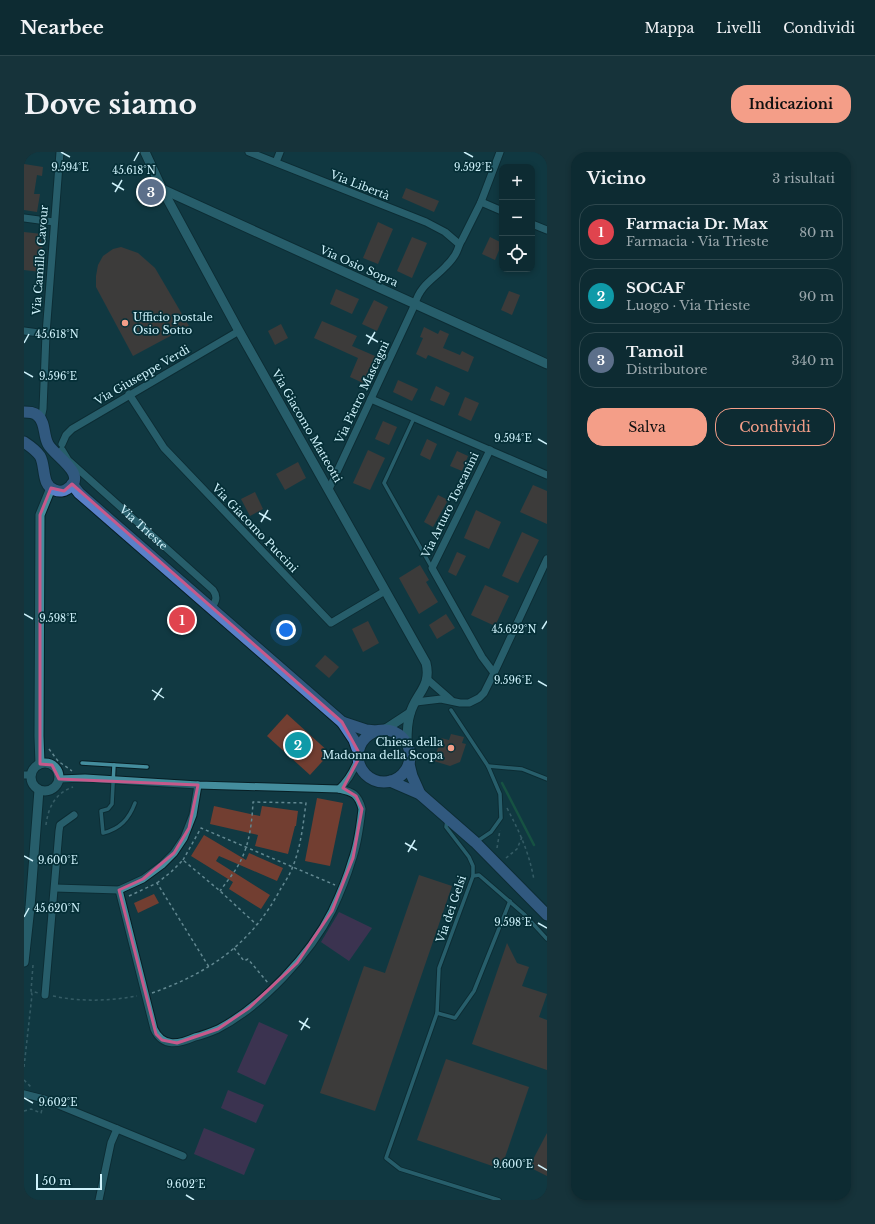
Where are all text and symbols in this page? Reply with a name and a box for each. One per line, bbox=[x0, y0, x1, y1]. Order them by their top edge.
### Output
text: Nearbee bbox=[20, 16, 104, 39]
text: Mappa bbox=[644, 19, 694, 37]
text: Livelli bbox=[716, 19, 761, 37]
text: Condividi bbox=[783, 19, 855, 37]
button: Indicazioni bbox=[731, 85, 851, 123]
text: Dove siamo bbox=[24, 87, 197, 122]
text: 9.594°E bbox=[51, 161, 89, 174]
text: 9.592°E bbox=[454, 161, 492, 174]
text: 45.618°N bbox=[112, 164, 156, 177]
map controls bbox=[499, 164, 535, 272]
button: + bbox=[499, 164, 535, 200]
street label: Via Libertà bbox=[328, 167, 392, 203]
text: Vicino bbox=[587, 168, 646, 189]
text: 3 risultati bbox=[772, 170, 835, 187]
pin: 3 bbox=[138, 177, 164, 207]
button: − bbox=[499, 200, 535, 236]
street label: Via Camillo Cavour bbox=[29, 204, 51, 317]
text: Farmacia Dr. Max bbox=[626, 214, 768, 233]
text: 1 bbox=[598, 224, 604, 241]
text: 80 m bbox=[799, 224, 834, 241]
text: Farmacia · Via Trieste bbox=[626, 233, 769, 250]
button: locate bbox=[499, 236, 535, 272]
street label: Via Osio Sopra bbox=[317, 242, 401, 290]
text: SOCAF bbox=[626, 278, 685, 297]
text: 2 bbox=[597, 288, 605, 305]
text: 90 m bbox=[799, 288, 834, 305]
text: Luogo · Via Trieste bbox=[626, 297, 750, 314]
place label: Ufficio postale Osio Sotto bbox=[133, 310, 213, 337]
marker: Ufficio postale Osio Sotto bbox=[120, 318, 130, 328]
text: 45.618°N bbox=[35, 328, 79, 341]
street label: Via Pietro Mascagni bbox=[332, 338, 392, 446]
street label: Via Giuseppe Verdi bbox=[91, 342, 192, 408]
text: Tamoil bbox=[626, 342, 684, 361]
text: 3 bbox=[597, 352, 605, 369]
text: 340 m bbox=[791, 352, 834, 369]
text: Distributore bbox=[626, 361, 708, 378]
street label: Via Giacomo Matteotti bbox=[268, 366, 345, 485]
text: 9.596°E bbox=[39, 370, 77, 383]
button: Salva bbox=[587, 408, 707, 446]
button: Condividi bbox=[715, 408, 835, 446]
text: 9.594°E bbox=[494, 432, 532, 445]
street label: Via Arturo Toscanini bbox=[418, 450, 482, 561]
street label: Via Giacomo Puccini bbox=[208, 480, 301, 575]
street label: Via Trieste bbox=[116, 502, 170, 553]
pin: 1 bbox=[169, 605, 195, 635]
text: 9.598°E bbox=[39, 612, 77, 625]
your location bbox=[276, 620, 296, 640]
text: 45.622°N bbox=[491, 623, 537, 636]
text: 9.596°E bbox=[494, 674, 532, 687]
pin: 2 bbox=[285, 730, 311, 760]
place label: Chiesa della Madonna della Scopa bbox=[322, 735, 444, 762]
marker: Chiesa della Madonna della Scopa bbox=[446, 743, 456, 753]
text: 9.600°E bbox=[38, 854, 78, 867]
street label: Via dei Gelsi bbox=[433, 873, 469, 945]
text: 45.620°N bbox=[34, 902, 80, 915]
text: 9.598°E bbox=[494, 916, 532, 929]
text: 9.602°E bbox=[38, 1096, 78, 1109]
text: 9.600°E bbox=[493, 1158, 533, 1171]
scale bar bbox=[36, 1172, 102, 1191]
text: 50 m bbox=[42, 1174, 71, 1188]
text: 9.602°E bbox=[166, 1178, 206, 1191]

